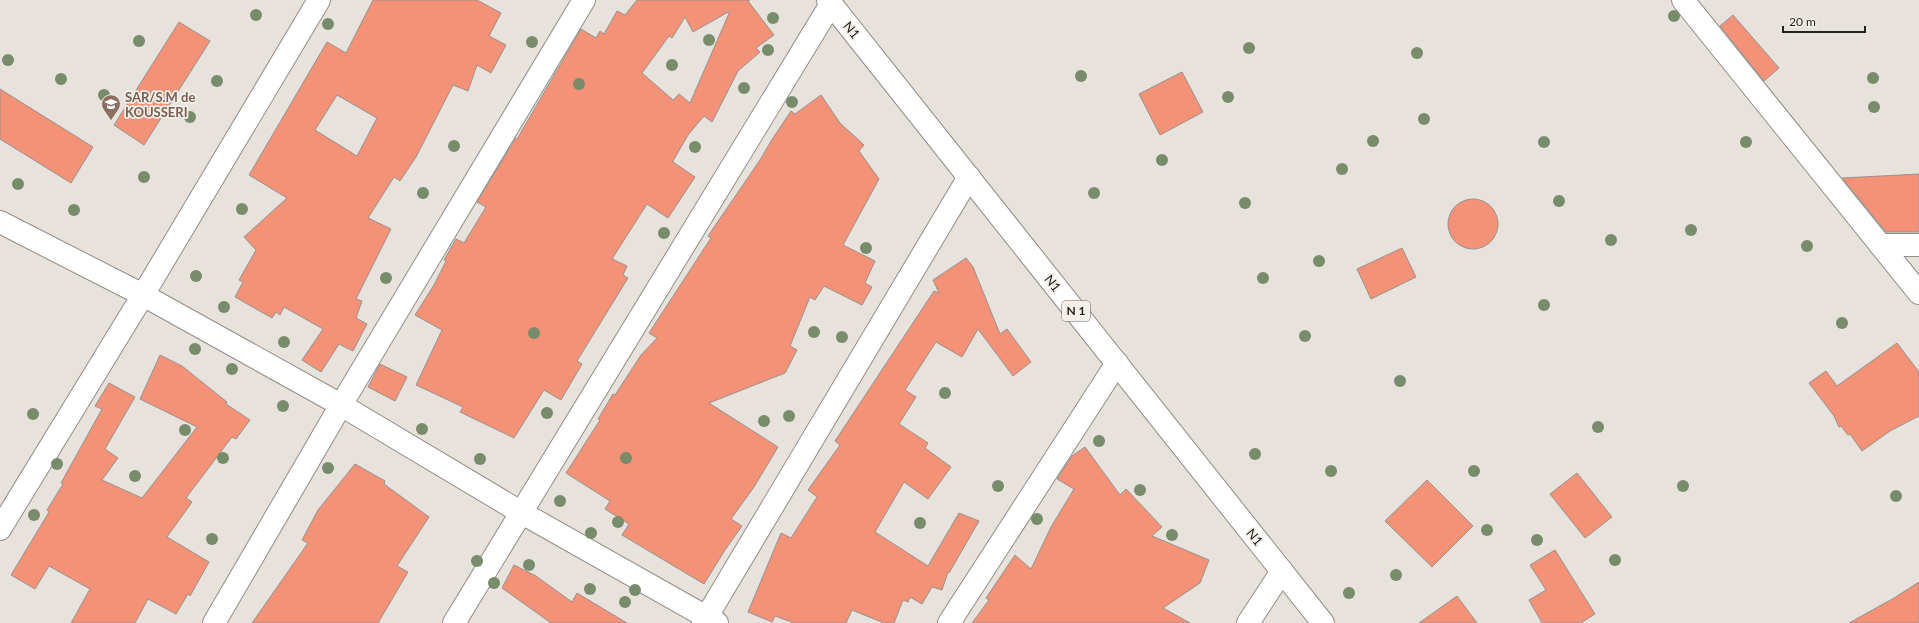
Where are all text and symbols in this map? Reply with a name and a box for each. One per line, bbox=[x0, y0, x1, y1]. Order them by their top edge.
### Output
scale bar bbox=[1783, 8, 1865, 34]
text: 20 m bbox=[1789, 14, 1816, 29]
street label: N1 bbox=[840, 18, 864, 42]
place label: SAR/S.M de KOUSSERI bbox=[125, 89, 195, 120]
school or university icon: SAR/S.M de KOUSSERI bbox=[100, 93, 122, 121]
street label: N1 bbox=[1041, 271, 1065, 295]
road number: N 1 bbox=[1062, 301, 1090, 321]
street label: N1 bbox=[1243, 525, 1267, 549]

